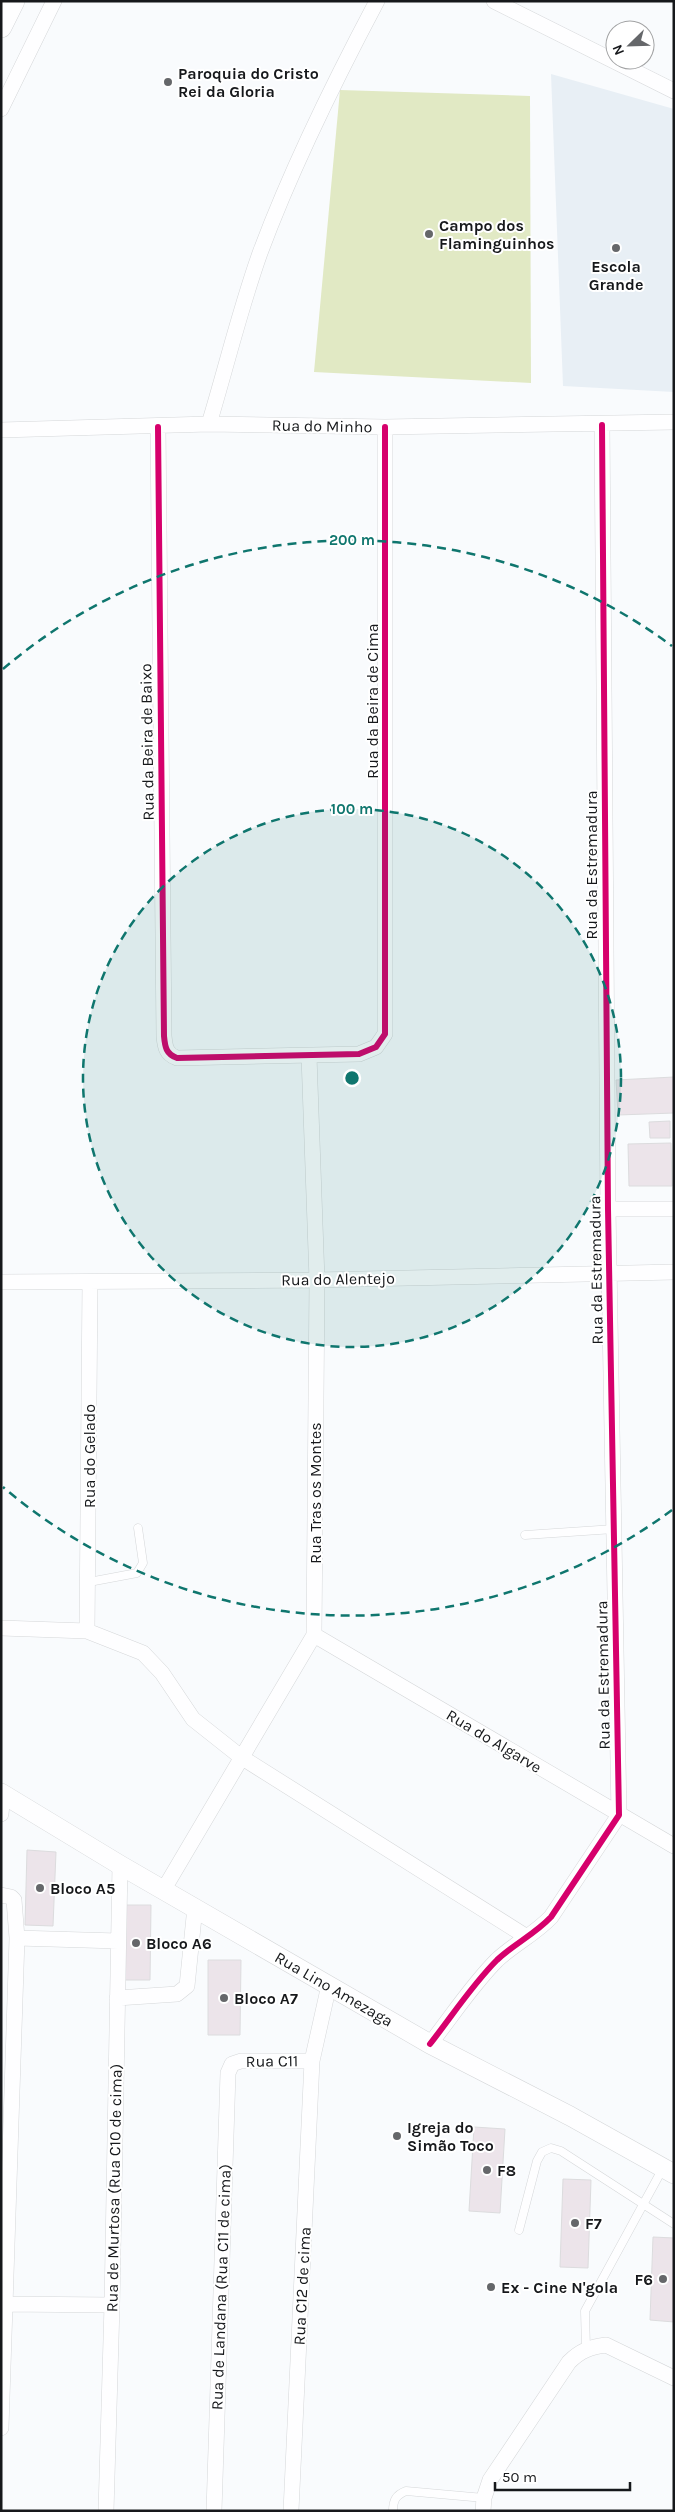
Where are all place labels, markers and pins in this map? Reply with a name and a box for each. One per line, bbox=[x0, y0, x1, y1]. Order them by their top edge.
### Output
place label: Paroquia do Cristo Rei da Gloria bbox=[178, 64, 319, 101]
marker: Paroquia do Cristo Rei da Gloria bbox=[162, 76, 174, 88]
place label: Campo dos Flaminguinhos bbox=[439, 216, 554, 253]
marker: Campo dos Flaminguinhos bbox=[423, 228, 435, 240]
marker: Escola Grande bbox=[610, 242, 622, 254]
place label: Escola Grande bbox=[589, 257, 643, 294]
centre of rings bbox=[343, 1069, 361, 1087]
place label: Bloco A5 bbox=[50, 1879, 115, 1898]
marker: Bloco A5 bbox=[34, 1882, 46, 1894]
place label: Bloco A6 bbox=[146, 1934, 212, 1953]
marker: Bloco A6 bbox=[130, 1937, 142, 1949]
place label: Bloco A7 bbox=[234, 1989, 298, 2008]
marker: Bloco A7 bbox=[218, 1992, 230, 2004]
place label: Igreja do Simão Toco bbox=[407, 2118, 494, 2155]
marker: Igreja do Simão Toco bbox=[391, 2130, 403, 2142]
place label: F8 bbox=[497, 2161, 516, 2180]
marker: F8 bbox=[481, 2164, 493, 2176]
place label: F7 bbox=[585, 2214, 602, 2233]
marker: F7 bbox=[569, 2217, 581, 2229]
place label: F6 bbox=[635, 2270, 653, 2289]
marker: F6 bbox=[657, 2273, 669, 2285]
place label: Ex - Cine N'gola bbox=[501, 2278, 618, 2297]
marker: Ex - Cine N'gola bbox=[485, 2281, 497, 2293]

